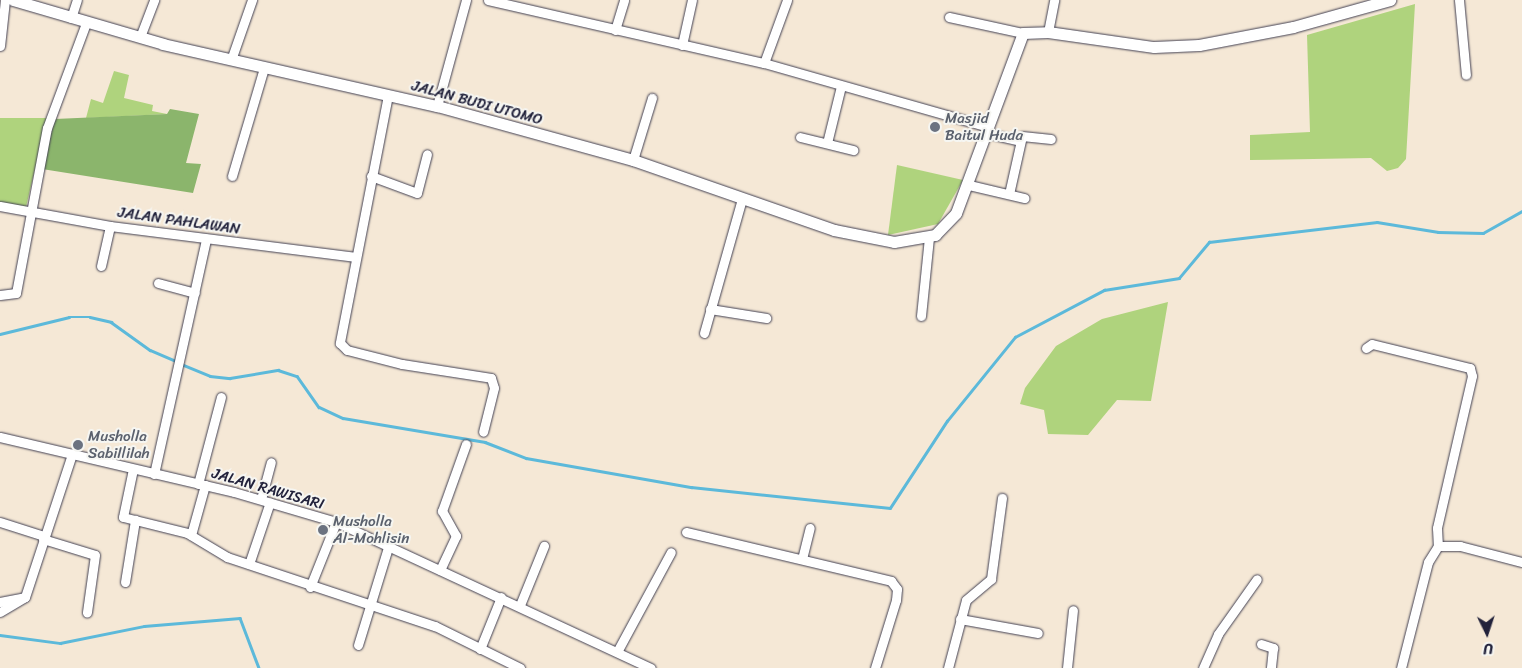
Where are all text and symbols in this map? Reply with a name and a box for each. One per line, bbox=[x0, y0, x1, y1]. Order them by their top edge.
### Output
street label: JALAN BUDI UTOMO bbox=[409, 77, 545, 129]
place label: Masjid Baitul Huda bbox=[945, 109, 1023, 144]
marker: Masjid Baitul Huda bbox=[929, 121, 941, 133]
street label: JALAN PAHLAWAN bbox=[117, 203, 241, 239]
place label: Musholla Sabillilah bbox=[88, 427, 150, 462]
marker: Musholla Sabillilah bbox=[72, 439, 84, 451]
street label: JALAN RAWISARI bbox=[210, 464, 326, 514]
place label: Musholla Al-Mohlisin bbox=[333, 512, 409, 547]
marker: Musholla Al-Mohlisin bbox=[317, 524, 329, 536]
north arrow bbox=[1462, 608, 1512, 658]
text: U bbox=[1483, 636, 1494, 661]

